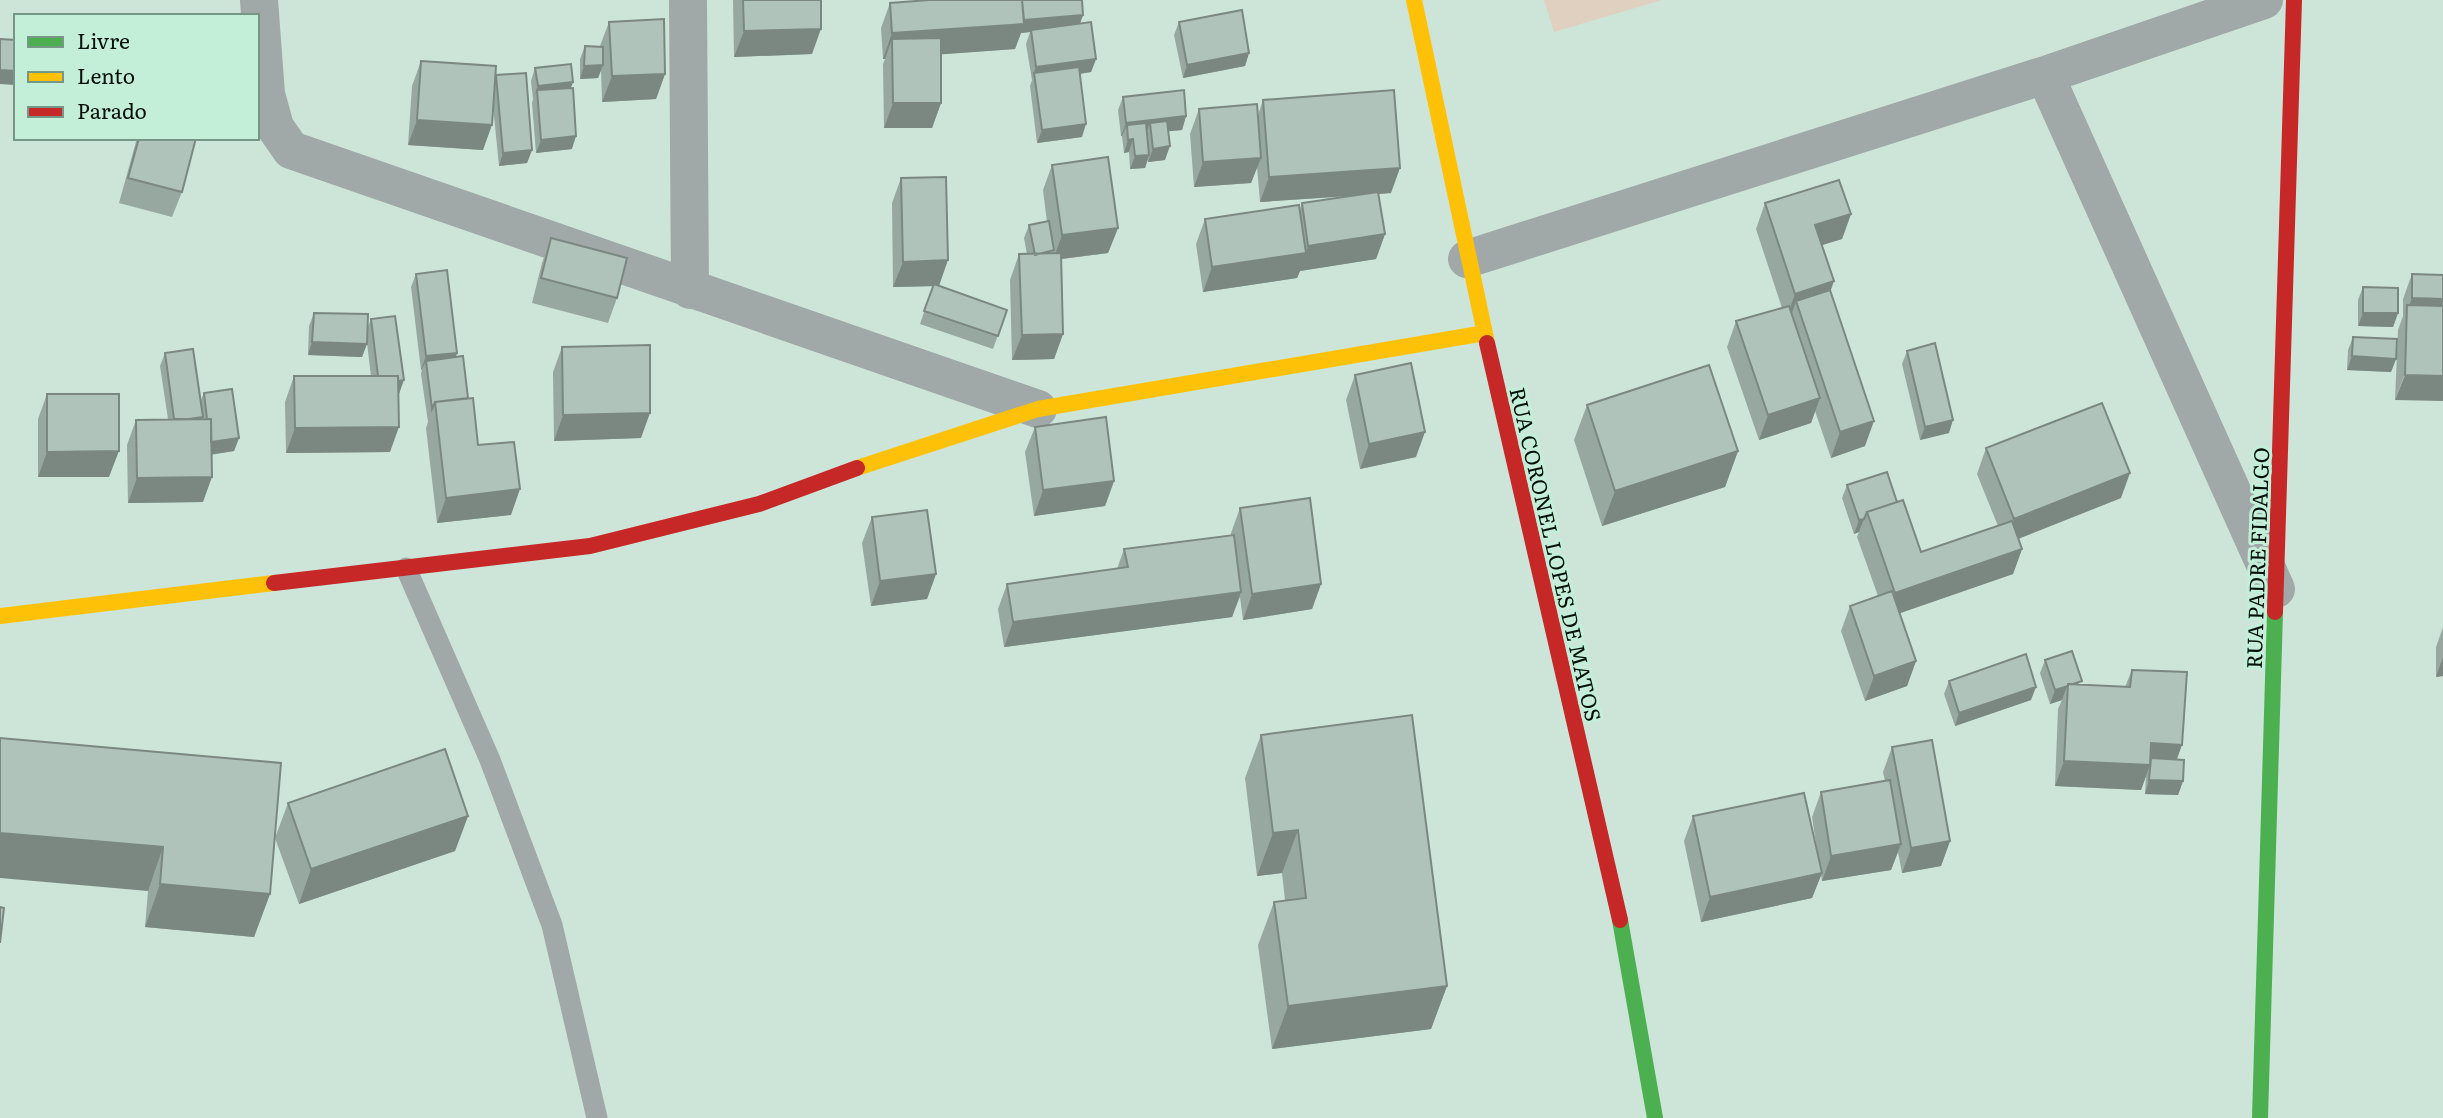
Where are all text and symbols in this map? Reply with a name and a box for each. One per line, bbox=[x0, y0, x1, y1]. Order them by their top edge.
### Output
legend bbox=[14, 14, 259, 140]
text: Livre bbox=[77, 24, 130, 55]
text: Lento bbox=[77, 59, 135, 90]
text: Parado bbox=[77, 94, 147, 125]
street label: RUA CORONEL LOPES DE MATOS bbox=[1503, 384, 1611, 724]
street label: RUA PADRE FIDALGO bbox=[2237, 447, 2275, 669]

